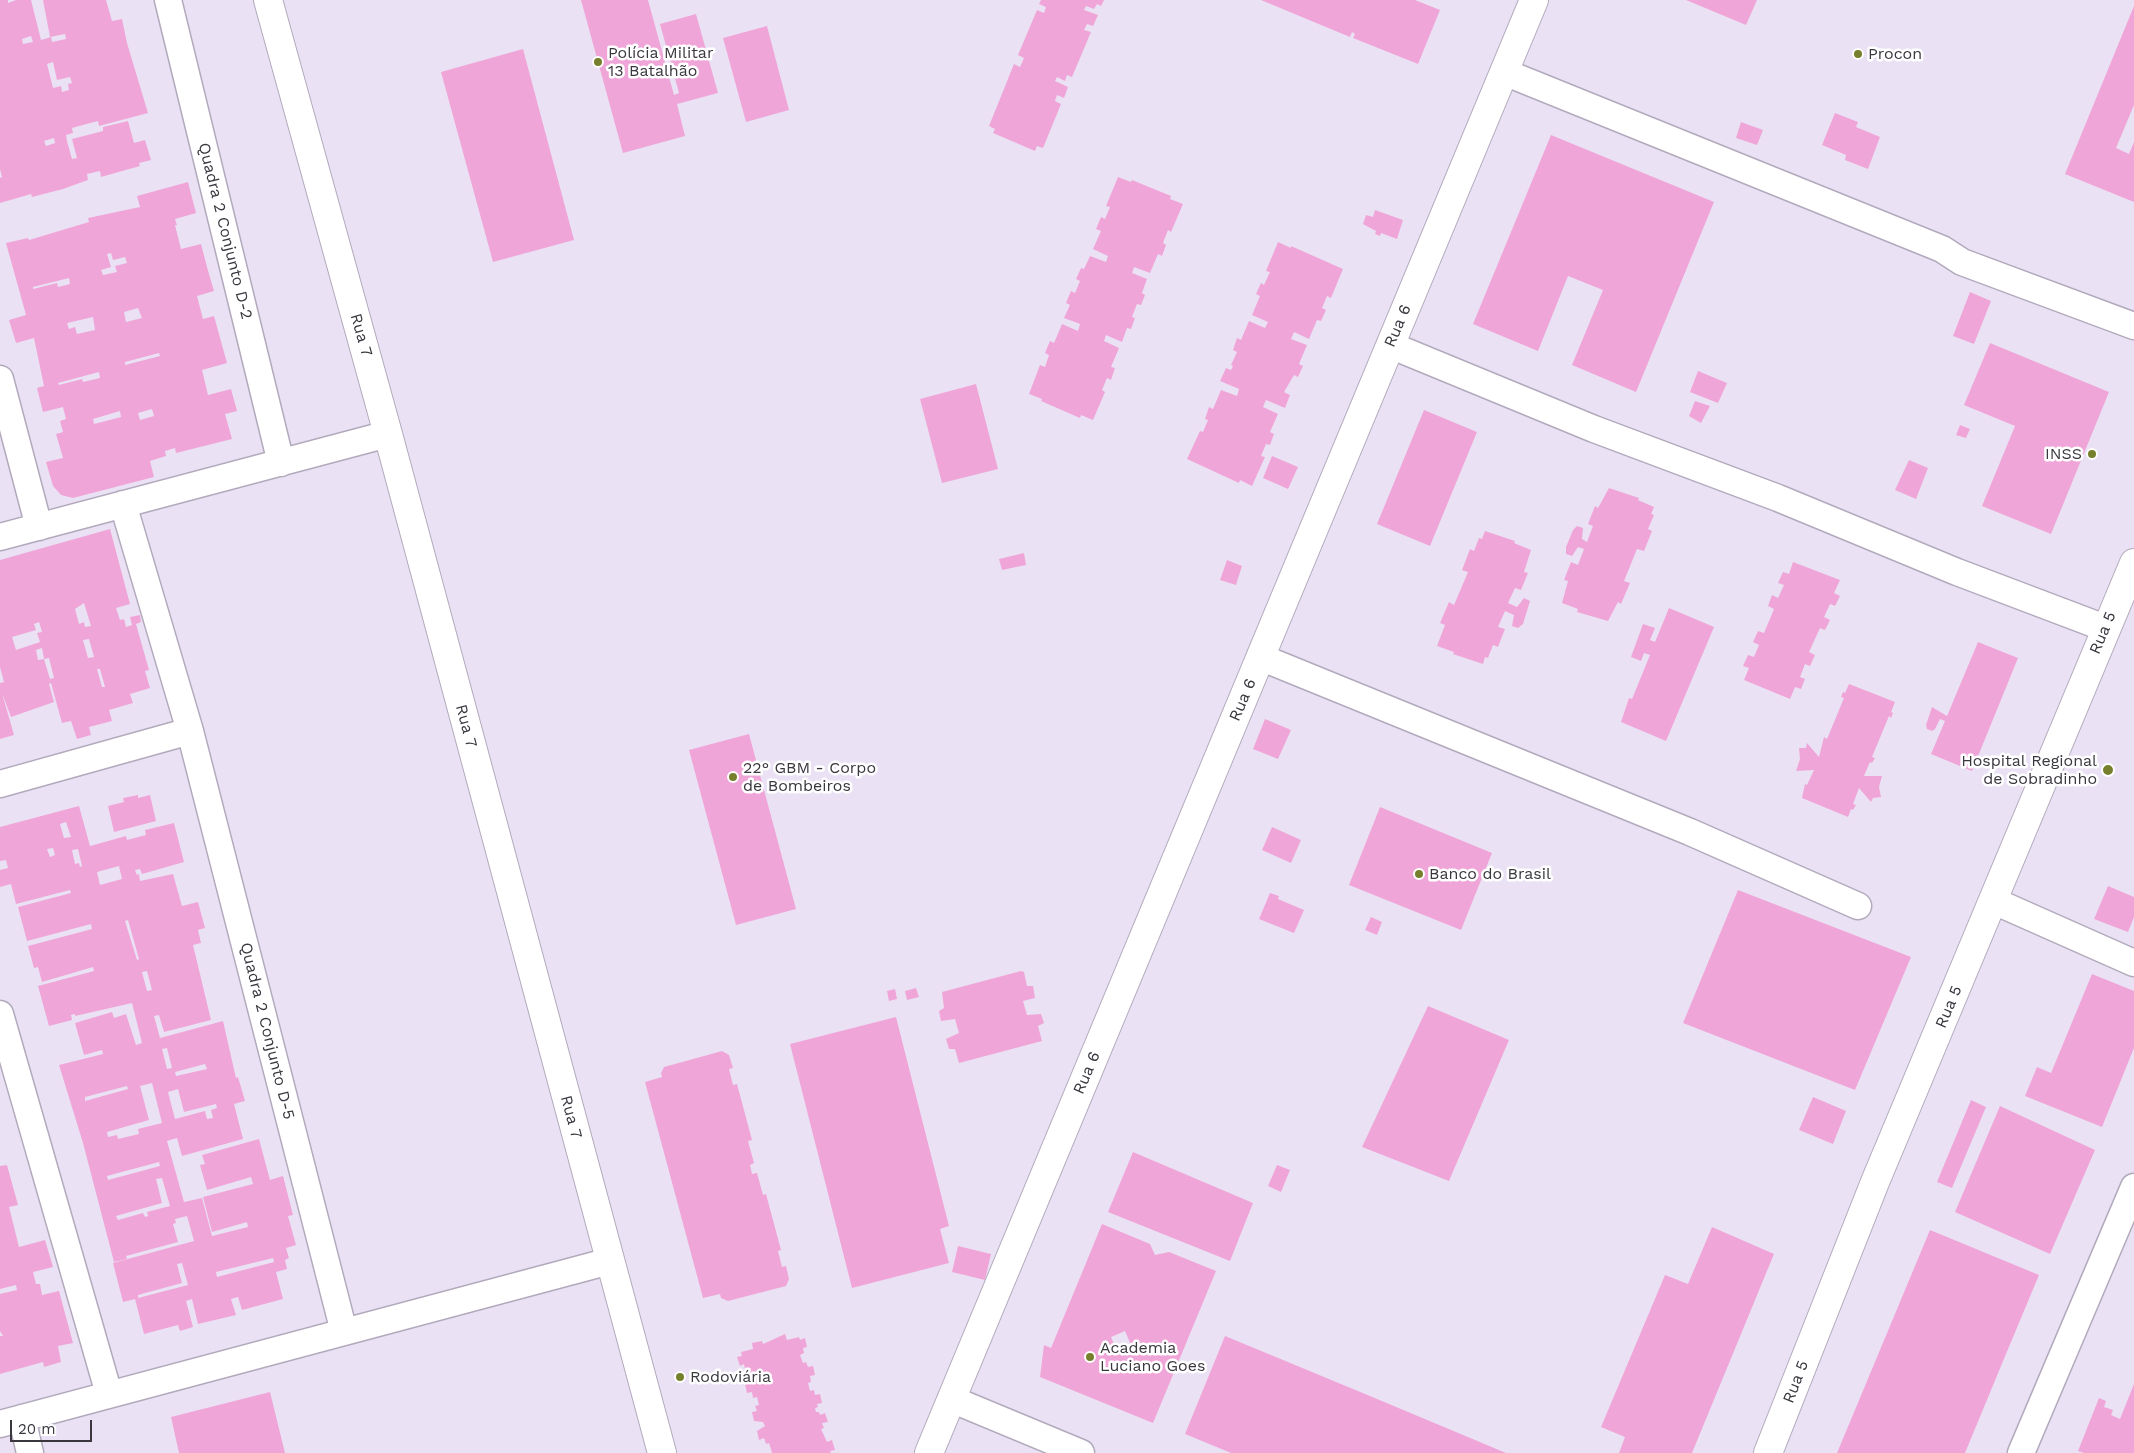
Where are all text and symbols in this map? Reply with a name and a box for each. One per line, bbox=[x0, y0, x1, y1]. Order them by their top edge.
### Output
place label: Polícia Militar 13 Batalhão bbox=[608, 43, 713, 81]
place label: Procon bbox=[1868, 44, 1922, 64]
marker: Procon bbox=[1852, 48, 1864, 60]
marker: Polícia Militar 13 Batalhão bbox=[592, 56, 604, 68]
street label: Quadra 2 Conjunto D-2 bbox=[194, 141, 256, 321]
street label: Rua 6 bbox=[1380, 302, 1416, 350]
street label: Rua 7 bbox=[346, 311, 376, 359]
place label: INSS bbox=[2045, 444, 2082, 464]
marker: INSS bbox=[2086, 448, 2098, 460]
street label: Rua 5 bbox=[2086, 609, 2120, 657]
street label: Rua 6 bbox=[1225, 676, 1261, 724]
street label: Rua 7 bbox=[451, 702, 481, 750]
place label: Hospital Regional de Sobradinho bbox=[1961, 751, 2097, 789]
place label: 22° GBM - Corpo de Bombeiros bbox=[743, 758, 876, 796]
marker: Hospital Regional de Sobradinho bbox=[2101, 763, 2115, 777]
marker: 22° GBM - Corpo de Bombeiros bbox=[727, 771, 739, 783]
place label: Banco do Brasil bbox=[1429, 864, 1551, 884]
marker: Banco do Brasil bbox=[1413, 868, 1425, 880]
street label: Quadra 2 Conjunto D-5 bbox=[236, 941, 298, 1121]
street label: Rua 5 bbox=[1932, 983, 1966, 1031]
street label: Rua 6 bbox=[1069, 1049, 1105, 1097]
street label: Rua 7 bbox=[556, 1093, 586, 1141]
place label: Academia Luciano Goes bbox=[1100, 1338, 1205, 1376]
marker: Academia Luciano Goes bbox=[1084, 1351, 1096, 1363]
street label: Rua 5 bbox=[1779, 1358, 1813, 1406]
place label: Rodoviária bbox=[690, 1367, 771, 1387]
marker: Rodoviária bbox=[674, 1371, 686, 1383]
scale bar bbox=[12, 1410, 95, 1442]
text: 20 m bbox=[18, 1420, 56, 1438]

